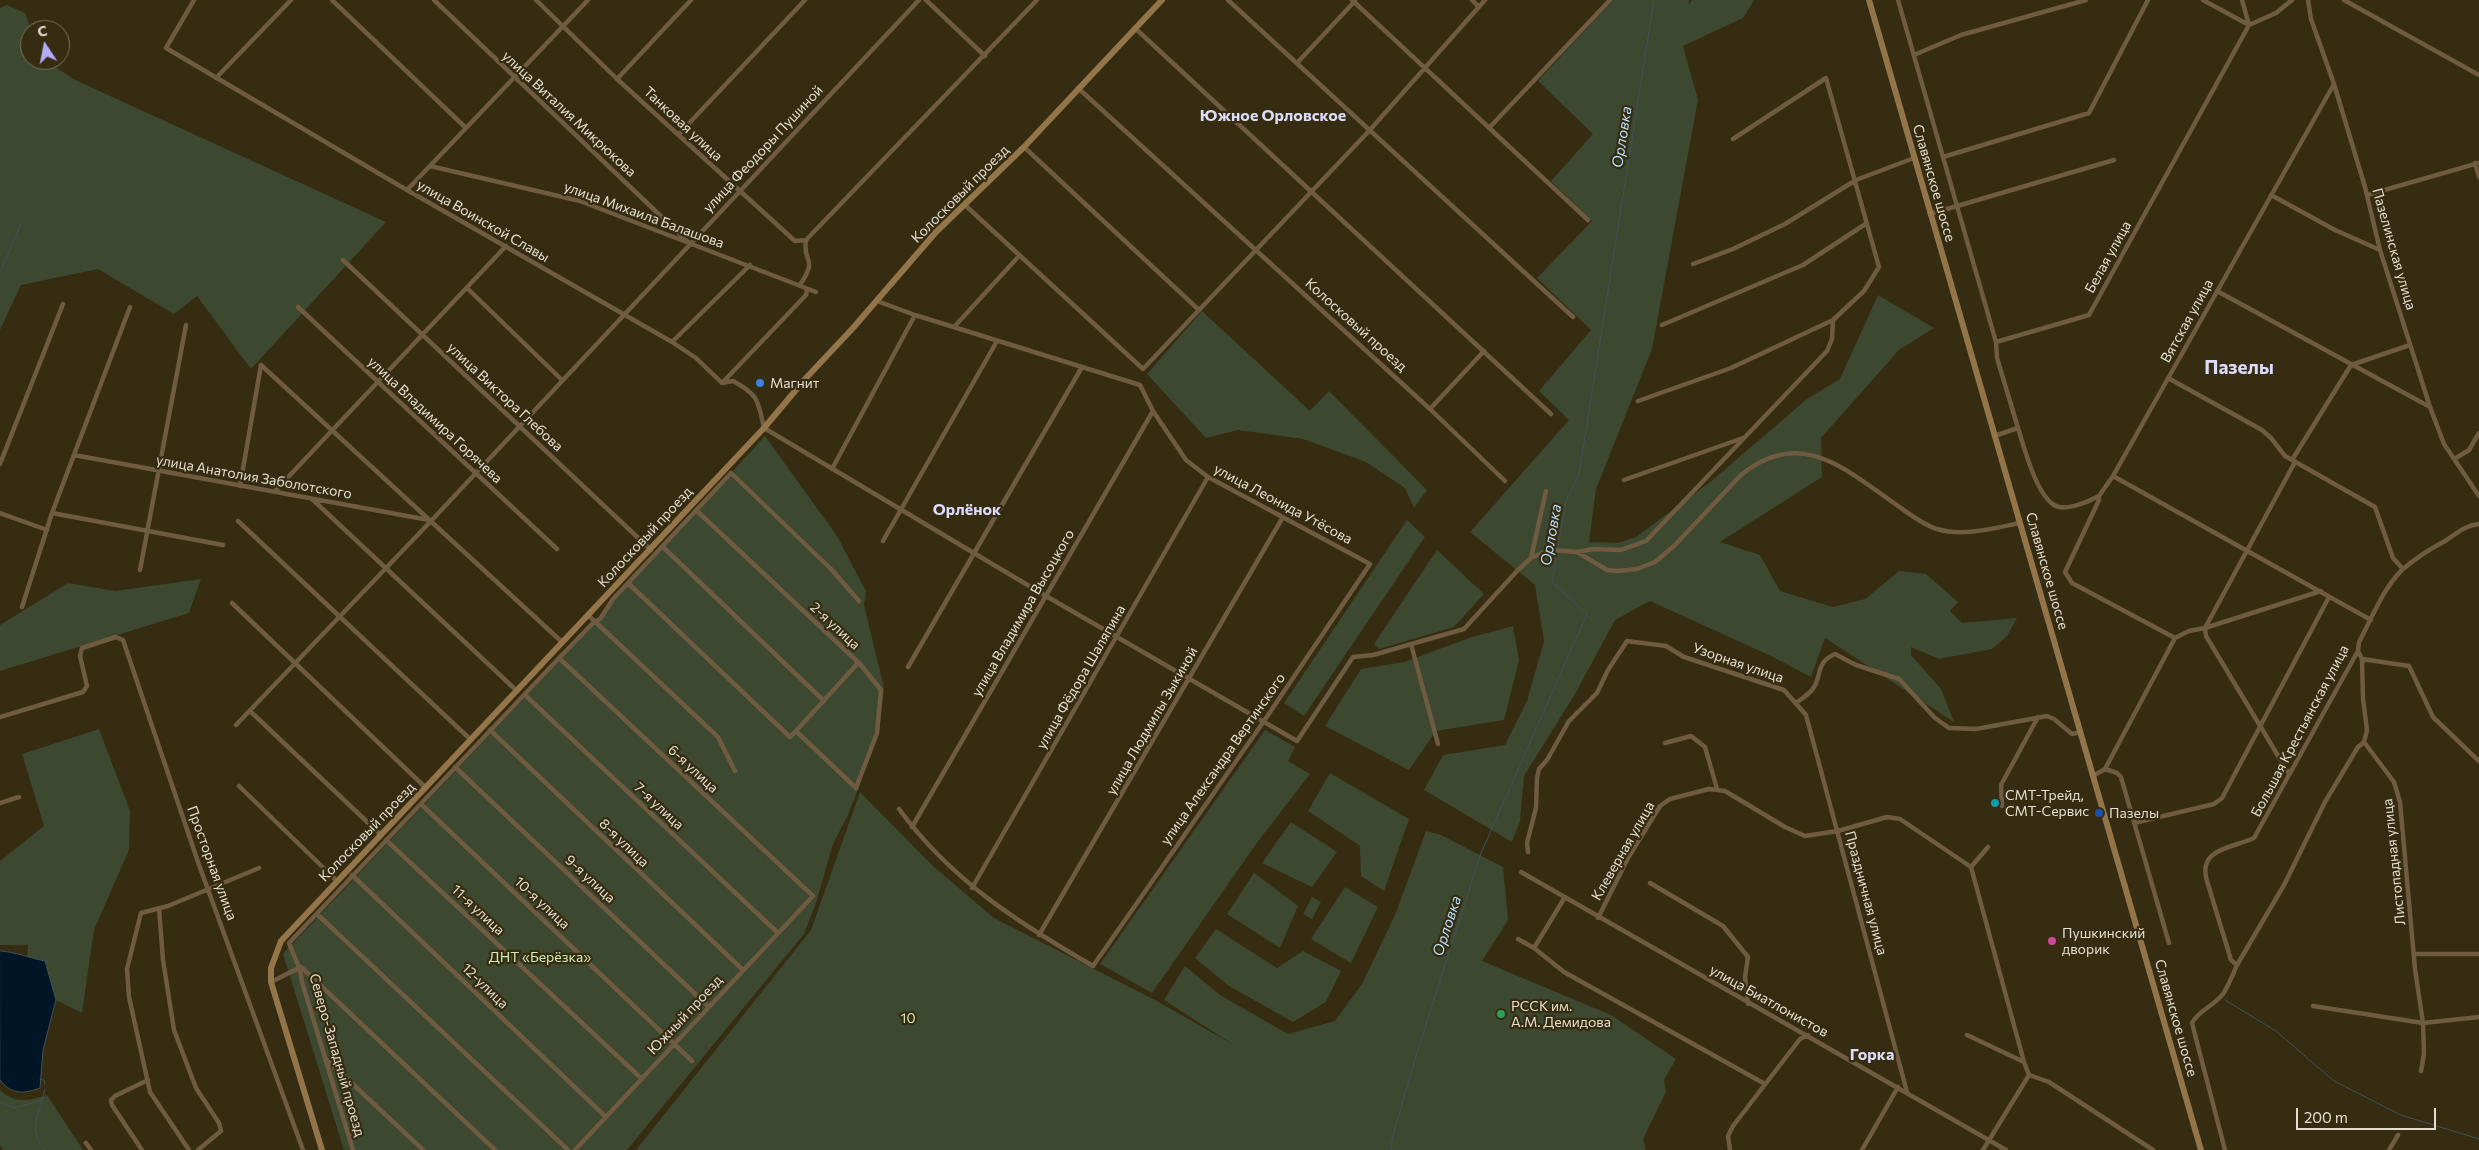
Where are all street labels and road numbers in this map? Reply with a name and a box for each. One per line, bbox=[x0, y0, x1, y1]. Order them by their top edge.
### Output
street label: улица Виталия Микрюкова bbox=[499, 48, 639, 180]
street label: улица Феодоры Пушиной bbox=[700, 82, 826, 216]
street label: Танковая улица bbox=[640, 83, 726, 165]
street label: Славянское шоссе bbox=[1909, 122, 1959, 244]
street label: Колосковый проезд bbox=[908, 142, 1012, 246]
street label: улица Воинской Славы bbox=[414, 176, 552, 266]
street label: улица Михаила Балашова bbox=[562, 178, 726, 252]
street label: Пазелинская улица bbox=[2369, 186, 2419, 312]
street label: Белая улица bbox=[2081, 218, 2135, 296]
street label: Колосковый проезд bbox=[1302, 275, 1410, 375]
street label: Вятская улица bbox=[2157, 276, 2217, 366]
street label: улица Виктора Глебова bbox=[444, 339, 566, 455]
street label: улица Владимира Горячева bbox=[364, 353, 506, 487]
street label: улица Анатолия Заболотского bbox=[155, 451, 353, 503]
street label: улица Леонида Утёсова bbox=[1211, 460, 1355, 548]
street label: Колосковый проезд bbox=[594, 483, 696, 591]
street label: Славянское шоссе bbox=[2022, 510, 2072, 632]
street label: улица Владимира Высоцкого bbox=[968, 526, 1078, 700]
street label: 2-я улица bbox=[807, 599, 863, 653]
street label: улица Фёдора Шаляпина bbox=[1033, 602, 1129, 752]
street label: Узорная улица bbox=[1690, 640, 1786, 686]
street label: Большая Крестьянская улица bbox=[2247, 642, 2353, 820]
street label: улица Людмилы Зыкиной bbox=[1103, 644, 1201, 798]
street label: улица Александра Вертинского bbox=[1157, 670, 1289, 848]
street label: 6-я улица bbox=[664, 741, 722, 797]
street label: Колосковый проезд bbox=[315, 779, 419, 885]
street label: 7-я улица bbox=[631, 779, 687, 833]
street label: Листопадная улица bbox=[2379, 798, 2409, 926]
street label: Клеверная улица bbox=[1588, 799, 1658, 903]
street label: Просторная улица bbox=[183, 804, 241, 922]
street label: 8-я улица bbox=[596, 815, 652, 871]
street label: Праздничная улица bbox=[1841, 829, 1891, 957]
street label: 9-я улица bbox=[561, 851, 619, 907]
street label: 10-я улица bbox=[511, 873, 573, 933]
street label: 11-я улица bbox=[448, 881, 508, 939]
street label: Славянское шоссе bbox=[2151, 957, 2201, 1079]
street label: 12-улица bbox=[458, 960, 512, 1012]
street label: улица Биатлонистов bbox=[1707, 961, 1831, 1041]
street label: Северо-Западный проезд bbox=[306, 972, 368, 1138]
street label: Южный проезд bbox=[644, 972, 726, 1058]

